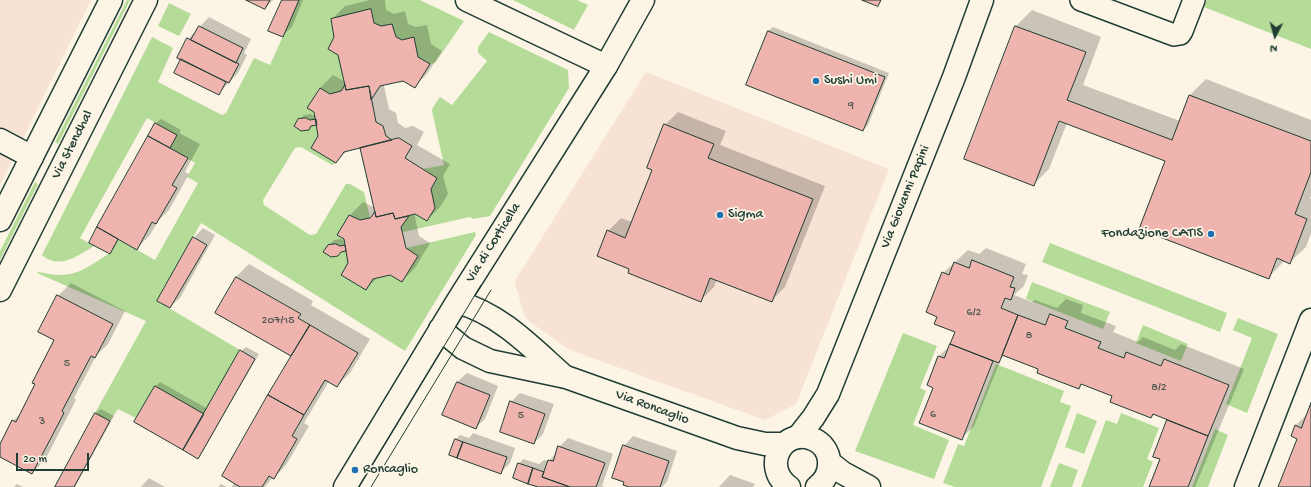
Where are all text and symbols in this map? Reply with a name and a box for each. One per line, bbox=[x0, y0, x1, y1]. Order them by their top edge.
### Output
north arrow bbox=[1255, 16, 1295, 56]
text: N bbox=[1270, 42, 1278, 54]
place label: Sushi Umi bbox=[824, 73, 877, 89]
marker: Sushi Umi bbox=[811, 76, 821, 86]
house number: 9 bbox=[848, 99, 854, 113]
street label: Via Stendhal bbox=[49, 108, 97, 182]
street label: Via Giovanni Papini bbox=[878, 143, 934, 251]
street label: Via di Corticella bbox=[463, 200, 525, 286]
place label: Sigma bbox=[728, 207, 763, 223]
marker: Sigma bbox=[715, 210, 725, 220]
place label: Fondazione CATIS bbox=[1101, 226, 1203, 242]
marker: Fondazione CATIS bbox=[1206, 229, 1216, 239]
house number: 6/2 bbox=[967, 306, 981, 320]
house number: 207/15 bbox=[262, 314, 294, 328]
house number: 8 bbox=[1026, 329, 1032, 343]
house number: 5 bbox=[64, 357, 70, 371]
house number: 8/2 bbox=[1151, 381, 1167, 395]
street label: Via Roncaglio bbox=[613, 387, 691, 429]
house number: 6 bbox=[930, 408, 936, 422]
house number: 5 bbox=[518, 409, 524, 423]
house number: 3 bbox=[39, 415, 45, 429]
scale bar bbox=[18, 445, 91, 471]
text: 20 m bbox=[23, 453, 47, 467]
place label: Roncaglio bbox=[363, 462, 418, 478]
marker: Roncaglio bbox=[350, 465, 360, 475]

